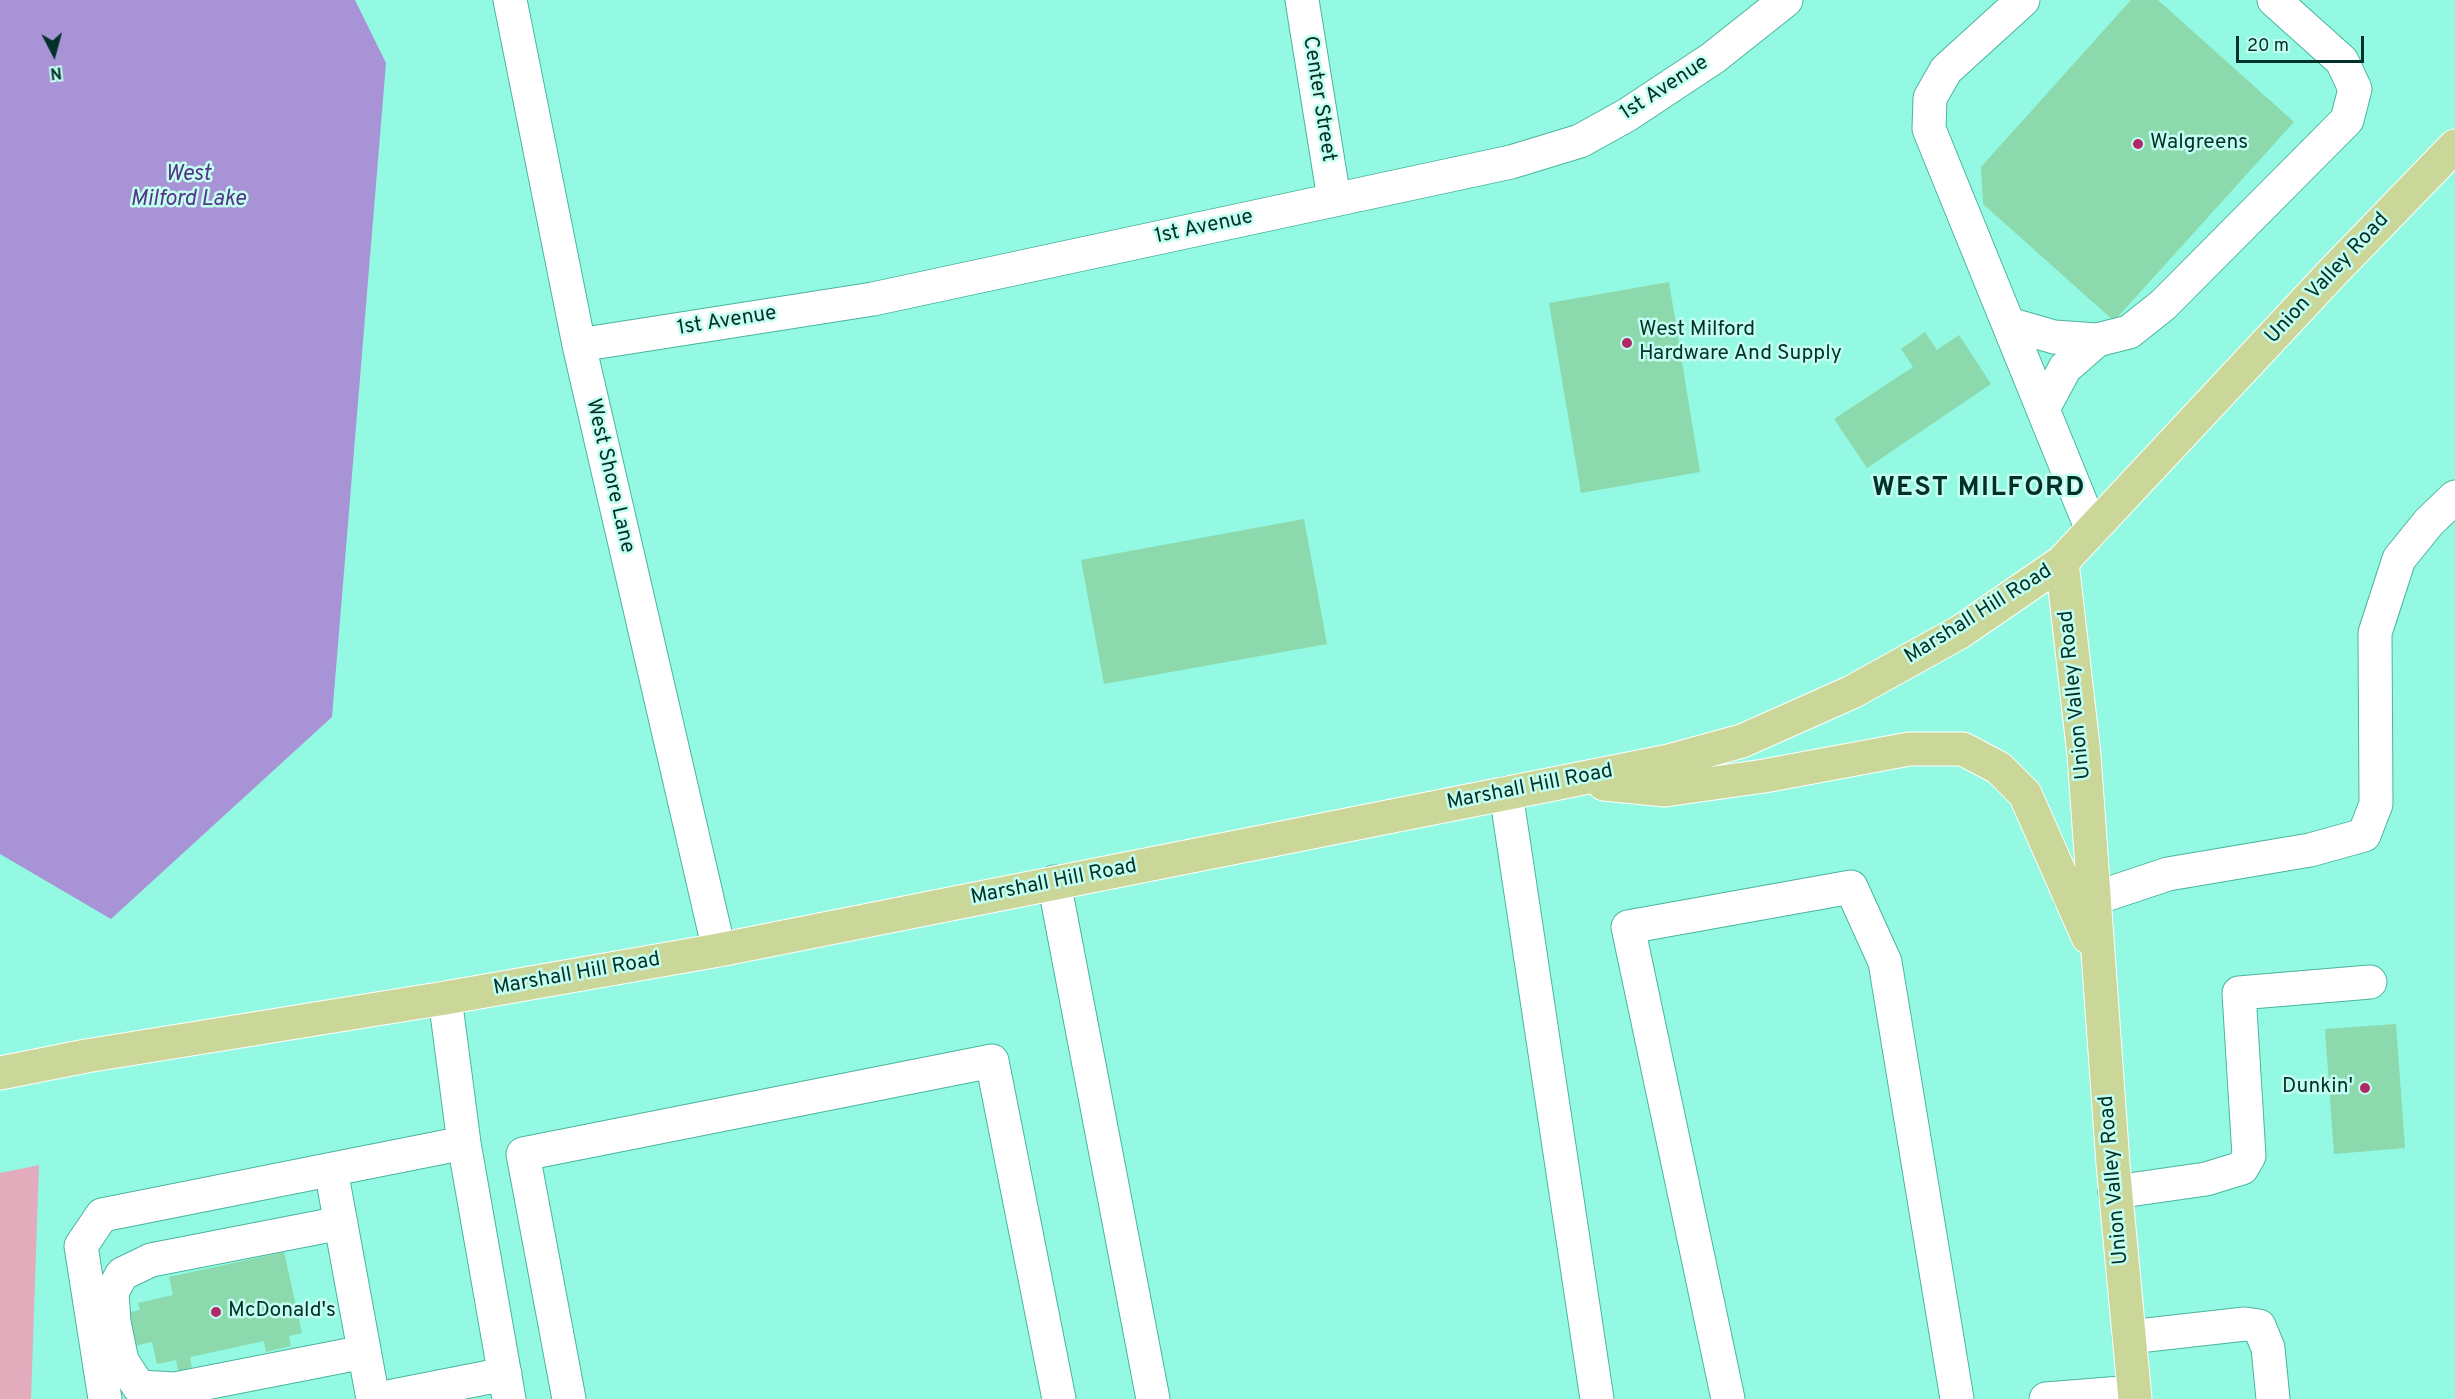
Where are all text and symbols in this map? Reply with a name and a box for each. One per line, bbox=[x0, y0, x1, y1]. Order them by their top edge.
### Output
north arrow bbox=[24, 24, 84, 84]
scale bar bbox=[2239, 24, 2366, 62]
street label: Center Street bbox=[1296, 34, 1340, 164]
text: 20 m bbox=[2247, 35, 2289, 58]
street label: 1st Avenue bbox=[1616, 51, 1714, 127]
text: N bbox=[49, 61, 63, 82]
place label: Walgreens bbox=[2150, 131, 2248, 157]
marker: Walgreens bbox=[2131, 137, 2145, 151]
water label: West Milford Lake bbox=[130, 163, 246, 214]
street label: 1st Avenue bbox=[1152, 205, 1256, 251]
street label: Union Valley Road bbox=[2261, 208, 2395, 350]
street label: 1st Avenue bbox=[676, 302, 778, 342]
place label: West Milford Hardware And Supply bbox=[1639, 318, 1842, 368]
marker: West Milford Hardware And Supply bbox=[1620, 336, 1634, 350]
street label: West Shore Lane bbox=[579, 396, 639, 556]
district label: WEST MILFORD bbox=[1872, 474, 2086, 506]
street label: Marshall Hill Road bbox=[1901, 560, 2057, 670]
street label: Union Valley Road bbox=[2055, 609, 2097, 781]
street label: Marshall Hill Road bbox=[1445, 760, 1615, 816]
street label: Marshall Hill Road bbox=[969, 855, 1139, 911]
street label: Marshall Hill Road bbox=[492, 948, 662, 1002]
place label: Dunkin' bbox=[2282, 1075, 2353, 1101]
marker: Dunkin' bbox=[2358, 1081, 2372, 1095]
street label: Union Valley Road bbox=[2095, 1094, 2135, 1266]
place label: McDonald's bbox=[228, 1299, 336, 1325]
marker: McDonald's bbox=[209, 1305, 223, 1319]

